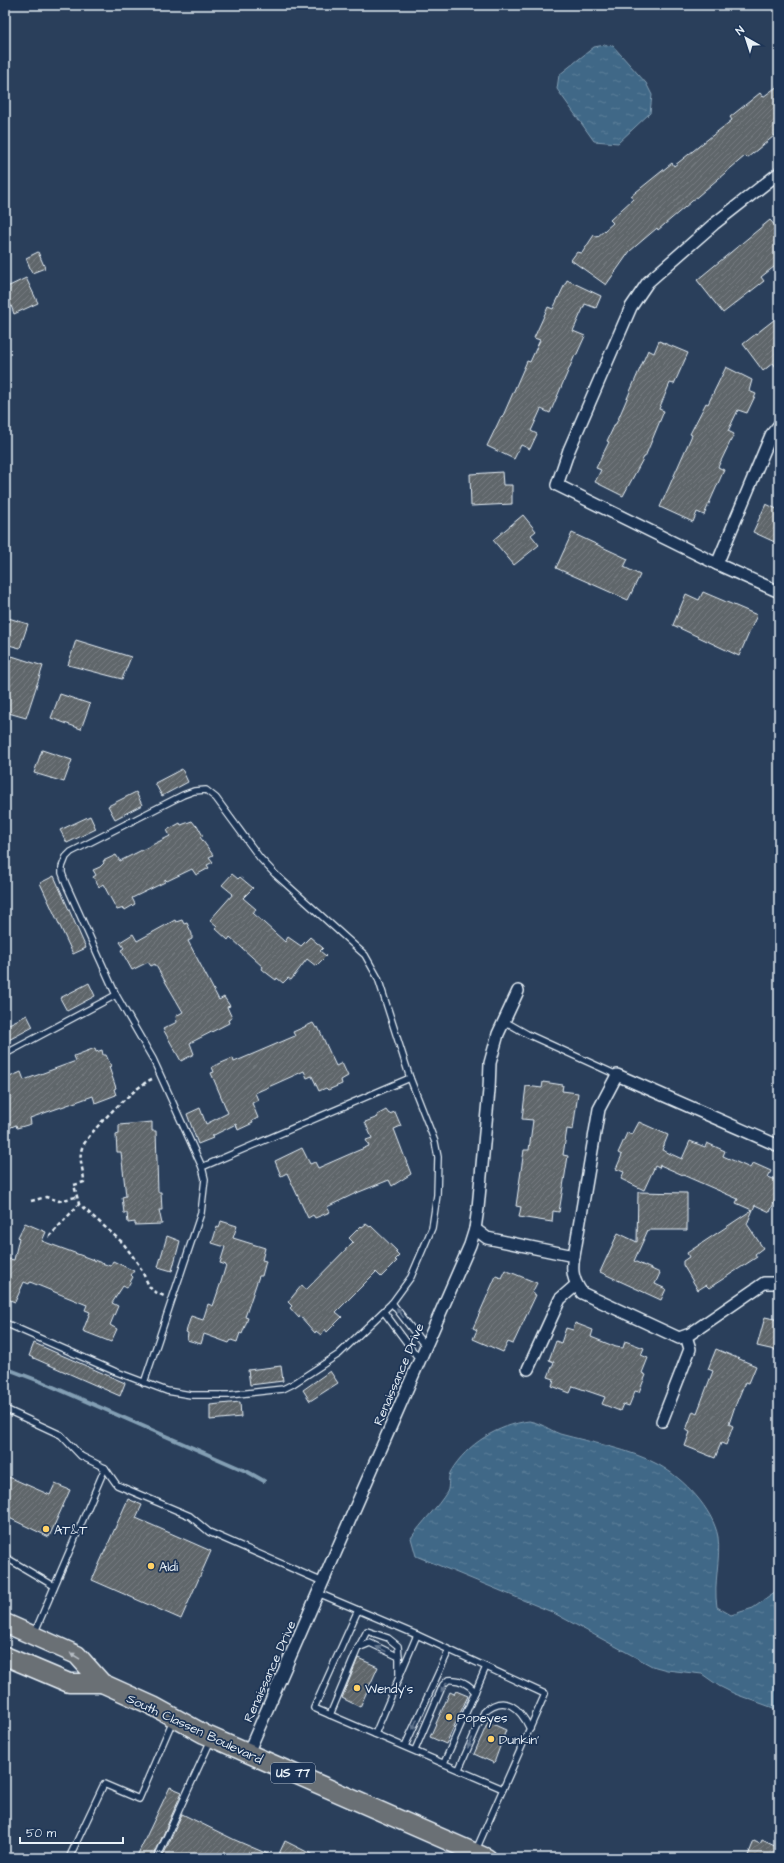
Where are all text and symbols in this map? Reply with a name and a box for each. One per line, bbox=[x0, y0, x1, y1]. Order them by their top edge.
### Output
north arrow bbox=[726, 18, 766, 58]
text: N bbox=[733, 23, 747, 39]
one-way arrow bbox=[396, 1308, 405, 1319]
street label: Renaissance Drive bbox=[369, 1321, 429, 1428]
place label: AT&T bbox=[54, 1521, 88, 1539]
marker: AT&T bbox=[41, 1524, 51, 1534]
place label: Aldi bbox=[159, 1558, 178, 1576]
marker: Aldi bbox=[146, 1561, 156, 1571]
street label: Renaissance Drive bbox=[239, 1618, 300, 1725]
one-way arrow bbox=[376, 1646, 387, 1652]
one-way arrow bbox=[69, 1652, 81, 1659]
place label: Wendy's bbox=[365, 1680, 414, 1699]
one-way arrow bbox=[440, 1681, 447, 1693]
marker: Wendy's bbox=[352, 1683, 362, 1693]
street label: South Classen Boulevard bbox=[124, 1689, 266, 1769]
place label: Popeyes bbox=[457, 1709, 508, 1728]
marker: Popeyes bbox=[444, 1712, 454, 1722]
one-way arrow bbox=[412, 1718, 418, 1729]
place label: Dunkin' bbox=[499, 1731, 539, 1749]
marker: Dunkin' bbox=[486, 1734, 496, 1744]
one-way arrow bbox=[467, 1738, 473, 1749]
road number: US 77 bbox=[271, 1763, 315, 1783]
scale bar bbox=[20, 1819, 123, 1845]
text: 50 m bbox=[26, 1825, 57, 1842]

